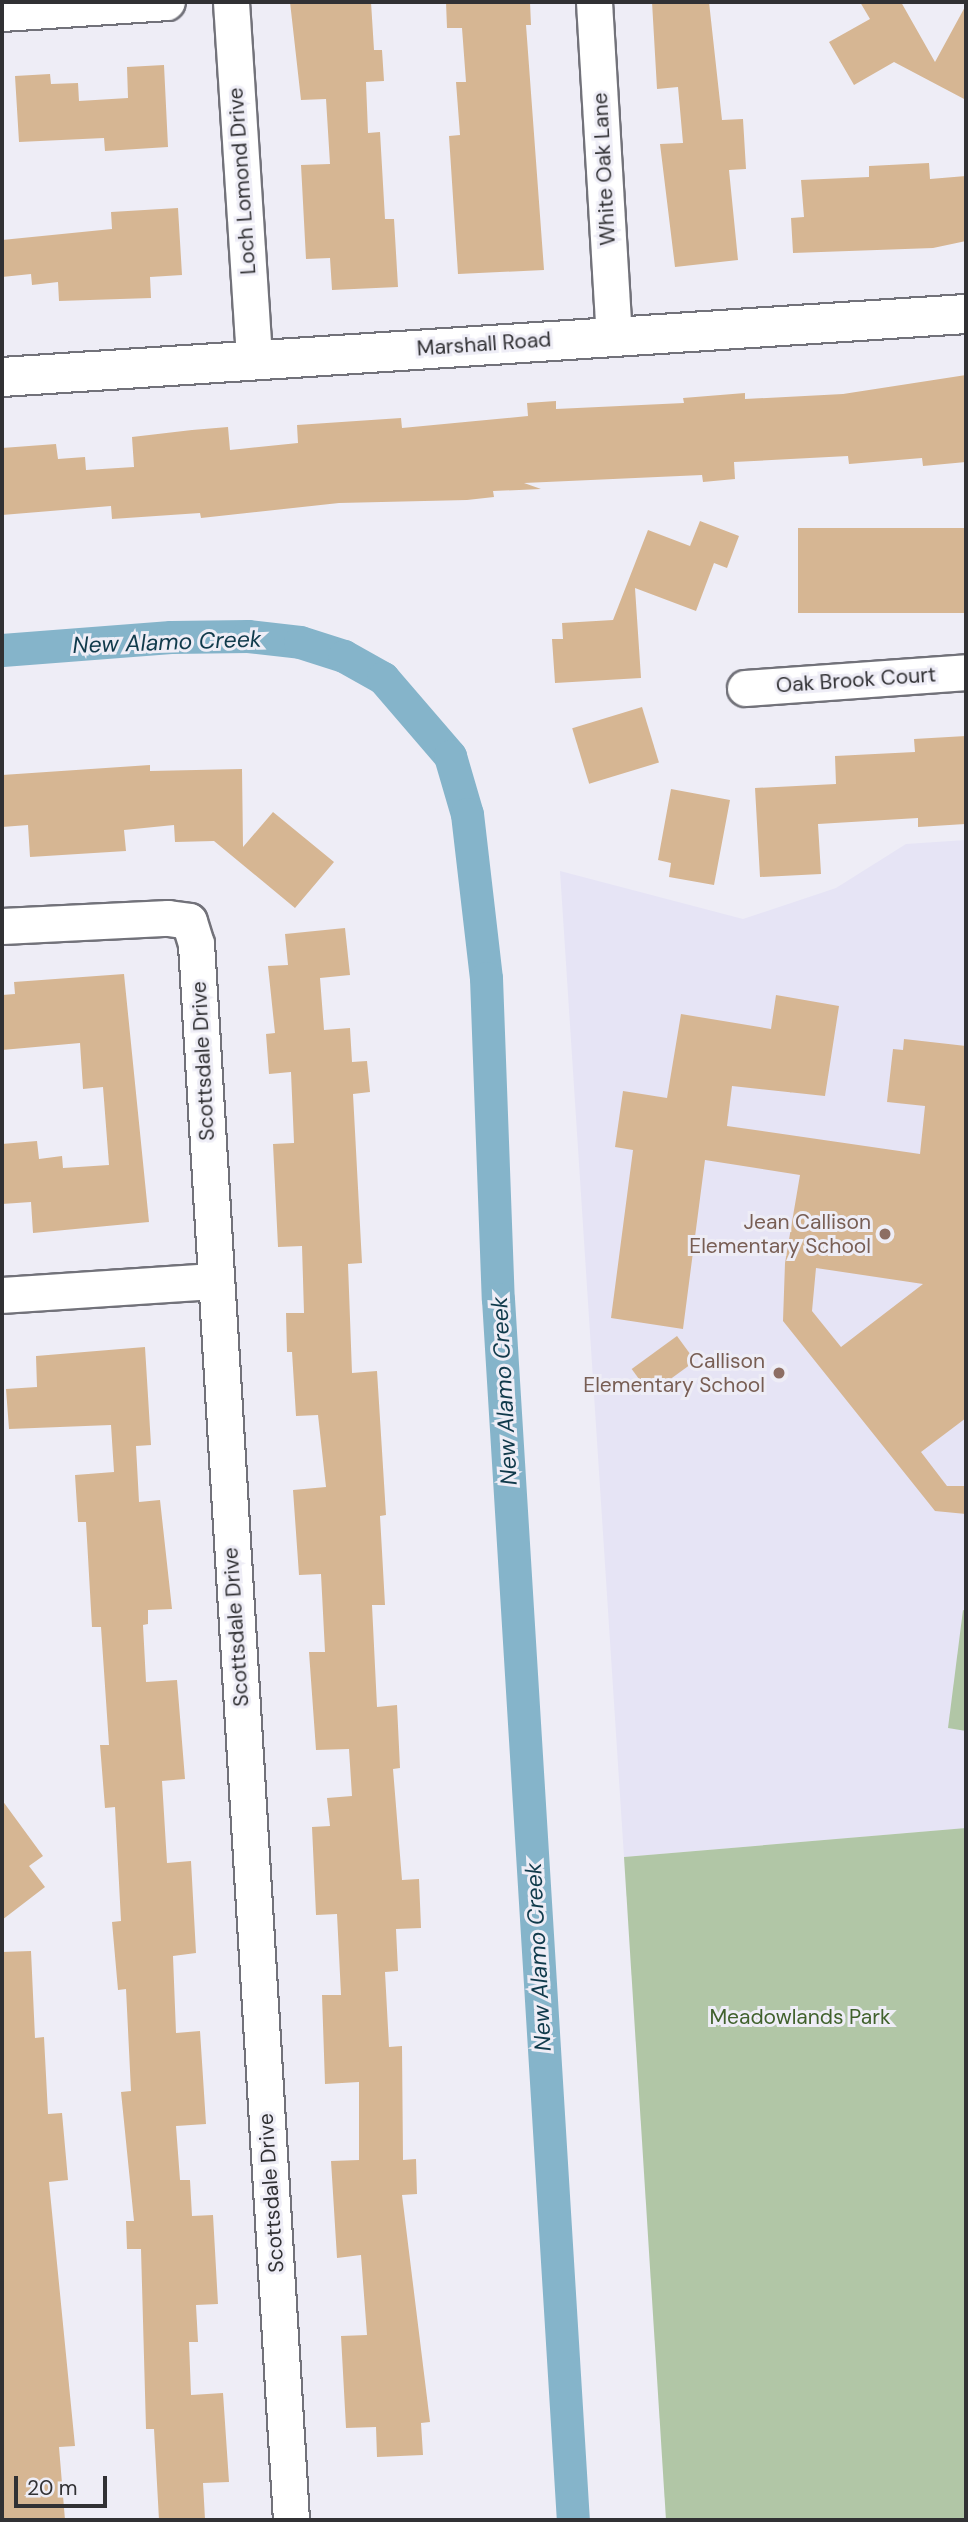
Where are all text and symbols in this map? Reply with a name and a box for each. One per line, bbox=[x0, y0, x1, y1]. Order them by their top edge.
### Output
street label: Loch Lomond Drive bbox=[223, 87, 261, 275]
street label: White Oak Lane bbox=[587, 92, 621, 246]
street label: Marshall Road bbox=[416, 327, 552, 361]
water label: New Alamo Creek bbox=[72, 625, 262, 659]
street label: Oak Brook Court bbox=[775, 662, 937, 698]
street label: Scottsdale Drive bbox=[186, 981, 220, 1141]
place label: Jean Callison Elementary School bbox=[689, 1209, 871, 1259]
marker: Jean Callison Elementary School bbox=[877, 1226, 893, 1242]
water label: New Alamo Creek bbox=[485, 1296, 523, 1486]
place label: Callison Elementary School bbox=[583, 1348, 765, 1398]
marker: Callison Elementary School bbox=[771, 1365, 787, 1381]
street label: Scottsdale Drive bbox=[218, 1546, 254, 1708]
water label: New Alamo Creek bbox=[519, 1862, 557, 2052]
park label: Meadowlands Park bbox=[709, 2004, 891, 2030]
street label: Scottsdale Drive bbox=[253, 2112, 289, 2274]
scale bar bbox=[18, 2462, 110, 2506]
text: 20 m bbox=[27, 2474, 78, 2502]

